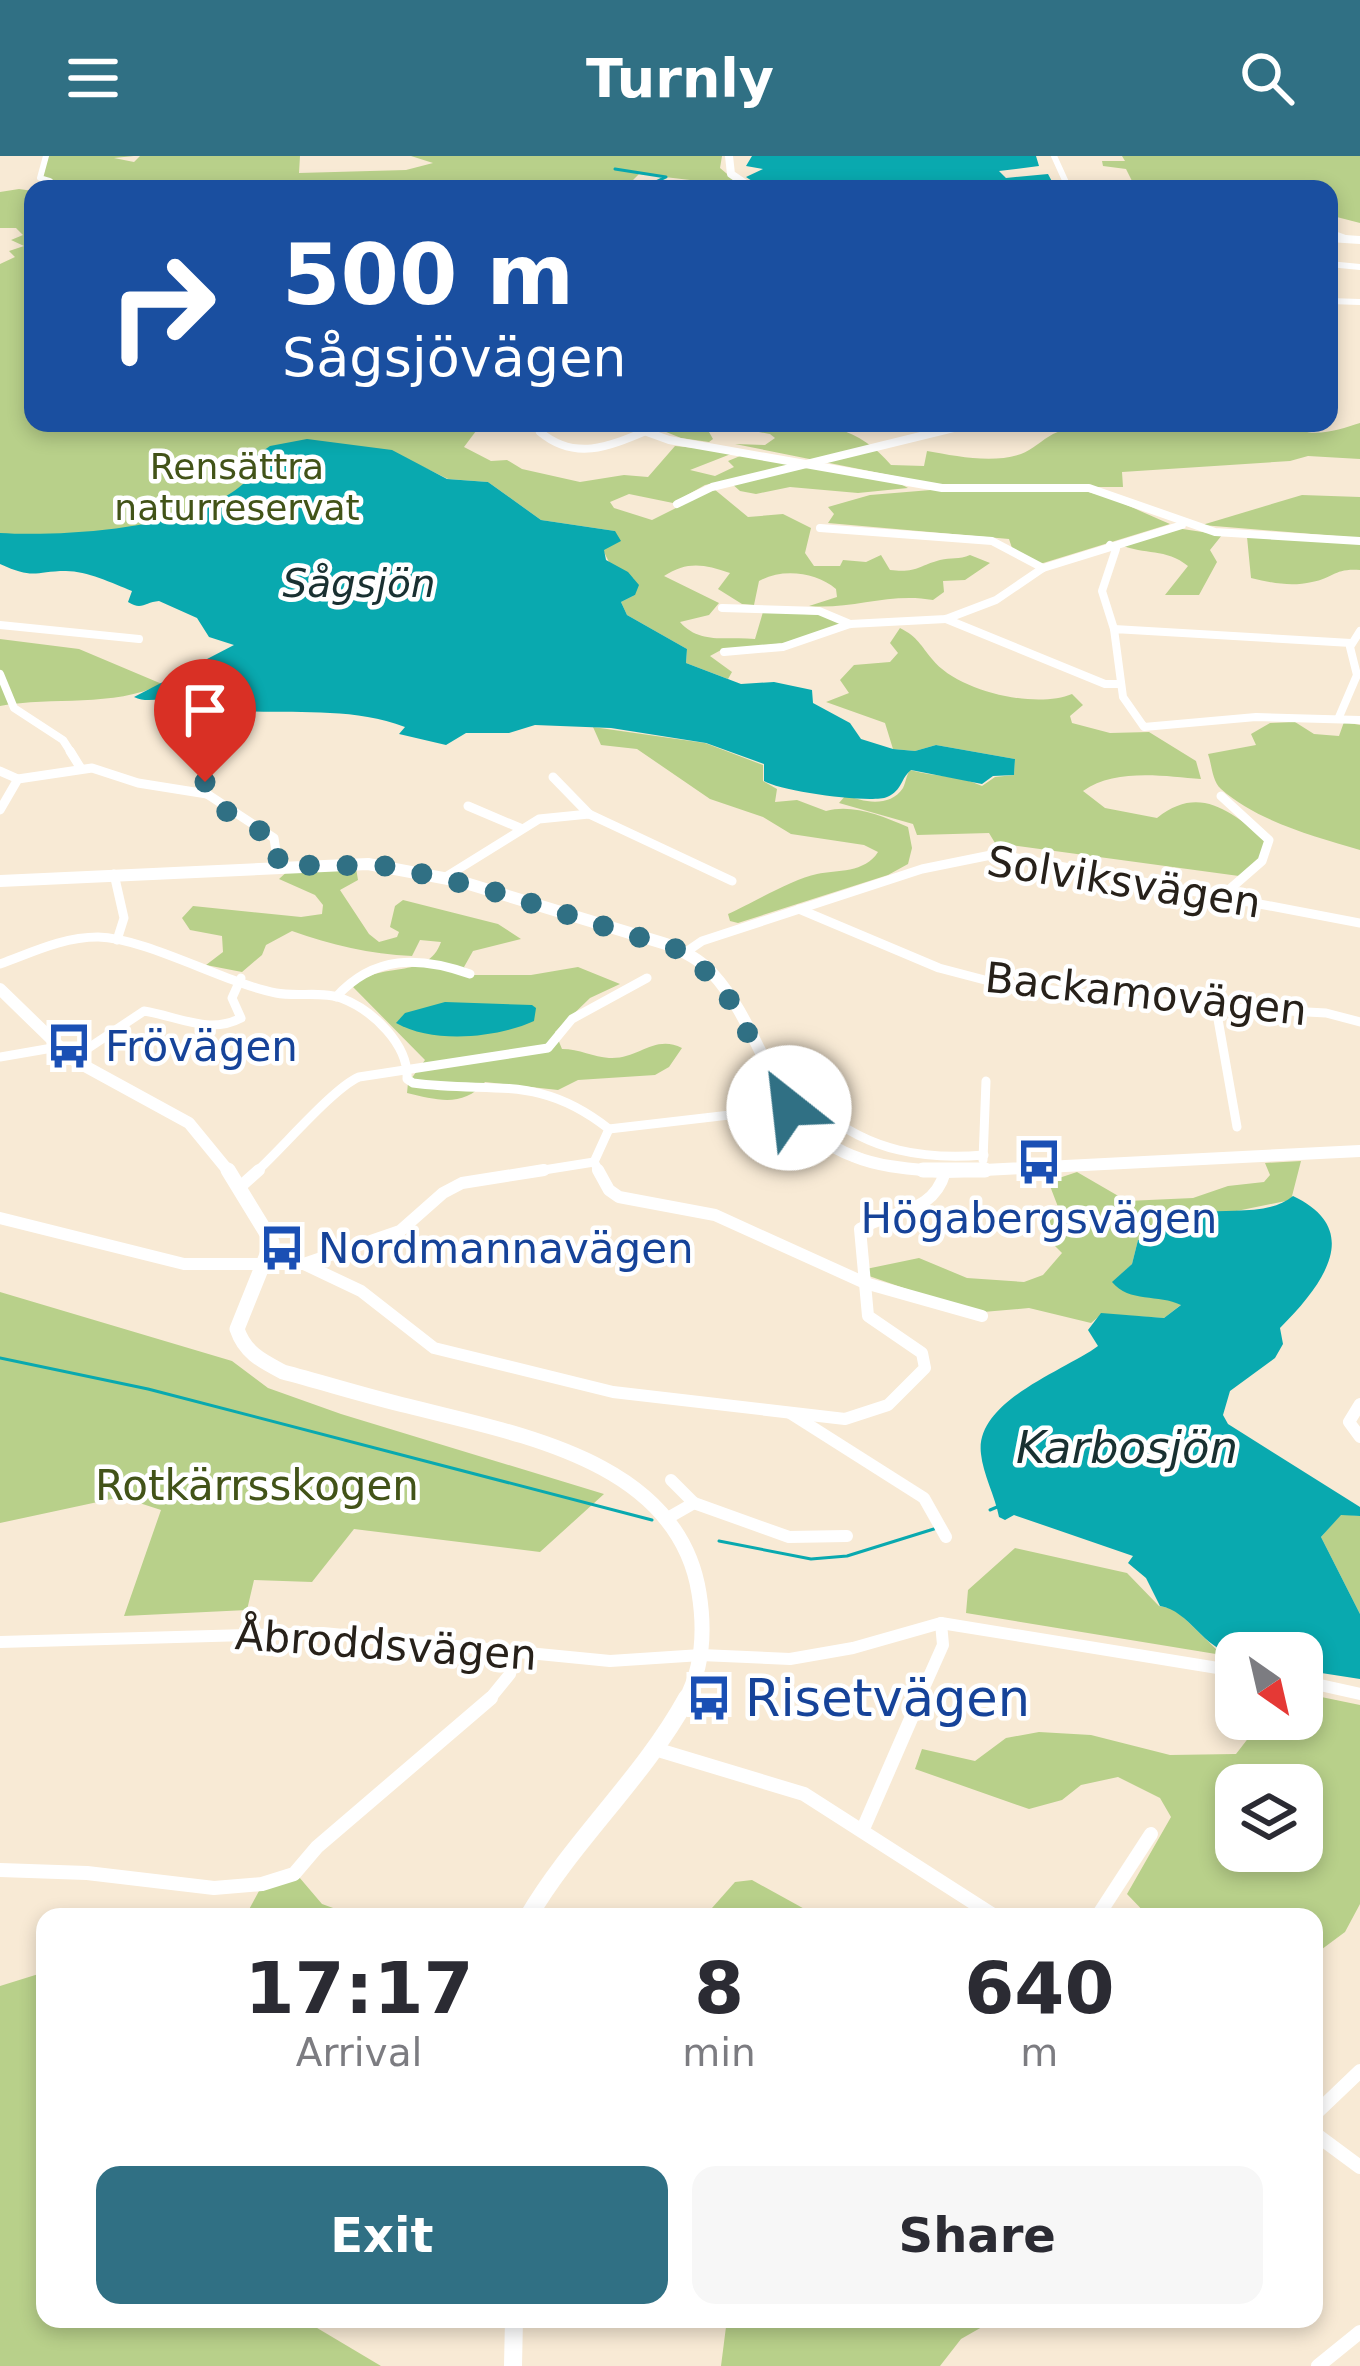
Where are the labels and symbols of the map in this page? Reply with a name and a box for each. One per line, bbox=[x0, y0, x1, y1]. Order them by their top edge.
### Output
park label: Rensättra naturreservat bbox=[114, 446, 360, 528]
water label: Sågsjön bbox=[282, 561, 436, 606]
pin bbox=[154, 659, 256, 782]
street label: Solviksvägen bbox=[984, 836, 1264, 928]
street label: Backamovägen bbox=[983, 953, 1309, 1035]
bus stop icon: Frövägen bbox=[44, 1021, 94, 1071]
place label: Frövägen bbox=[105, 1022, 298, 1071]
position arrow bbox=[726, 1045, 852, 1171]
bus stop icon: Högabergsvägen bbox=[1014, 1137, 1064, 1187]
place label: Högabergsvägen bbox=[861, 1194, 1217, 1243]
bus stop icon: Nordmannavägen bbox=[257, 1223, 307, 1273]
place label: Nordmannavägen bbox=[318, 1224, 694, 1273]
water label: Karbosjön bbox=[1016, 1421, 1238, 1474]
park label: Rotkärrsskogen bbox=[95, 1461, 419, 1510]
street label: Åbroddsvägen bbox=[233, 1609, 539, 1680]
north arrow bbox=[1215, 1632, 1323, 1740]
place label: Risetvägen bbox=[745, 1669, 1030, 1728]
bus stop icon: Risetvägen bbox=[684, 1673, 734, 1723]

